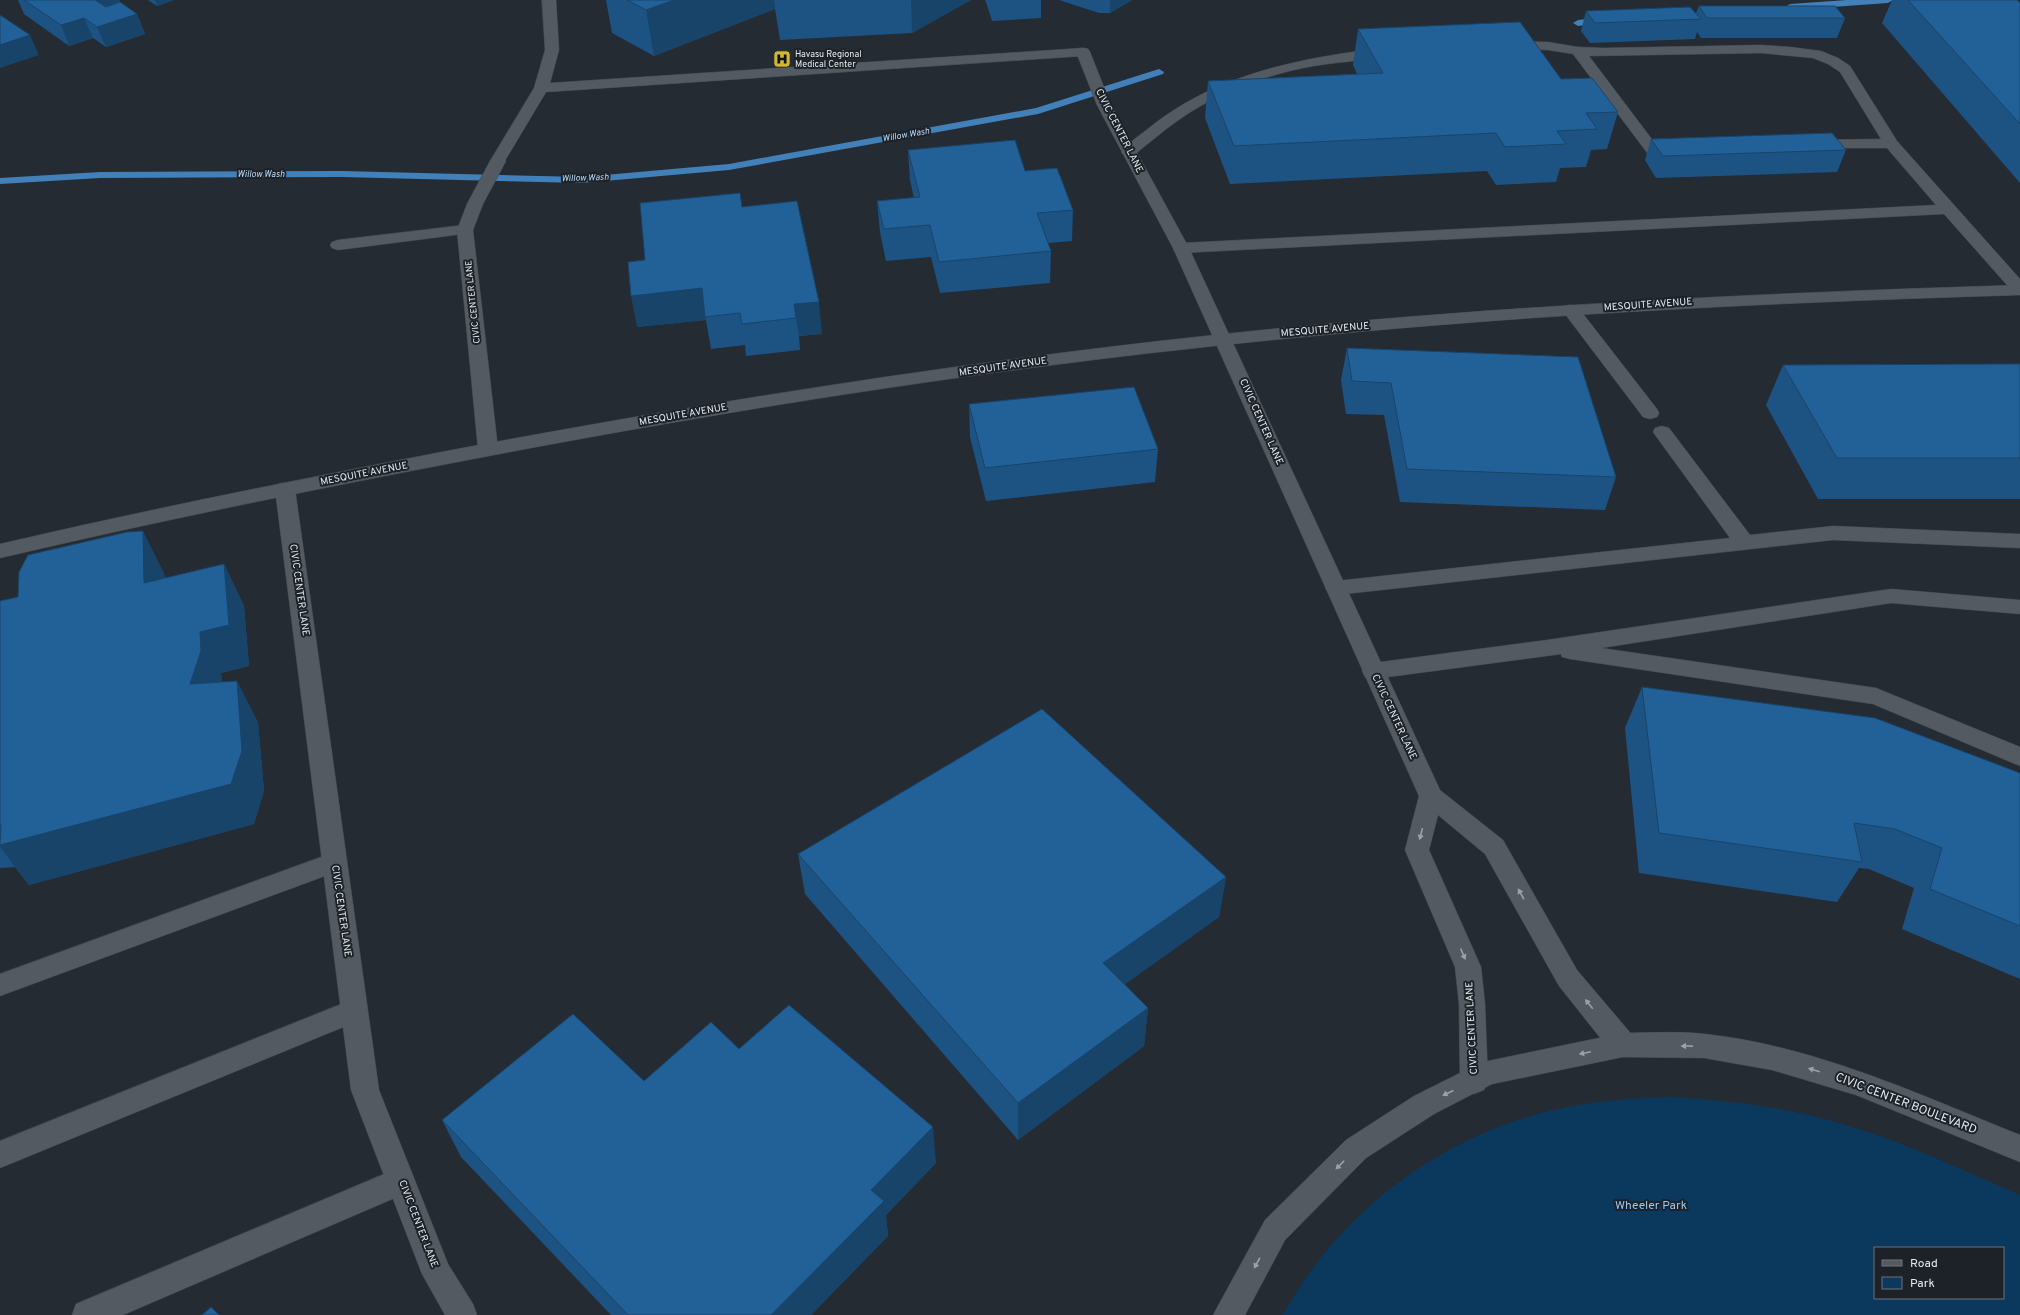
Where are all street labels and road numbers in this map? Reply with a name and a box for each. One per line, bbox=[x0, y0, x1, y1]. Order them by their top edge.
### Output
street label: CIVIC CENTER LANE bbox=[1092, 87, 1146, 175]
street label: CIVIC CENTER LANE bbox=[463, 260, 483, 344]
street label: MESQUITE AVENUE bbox=[1603, 295, 1693, 315]
street label: MESQUITE AVENUE bbox=[1280, 320, 1370, 340]
street label: MESQUITE AVENUE bbox=[958, 354, 1048, 380]
street label: CIVIC CENTER LANE bbox=[1236, 377, 1286, 467]
street label: MESQUITE AVENUE bbox=[638, 401, 728, 429]
street label: MESQUITE AVENUE bbox=[319, 459, 409, 489]
street label: CIVIC CENTER LANE bbox=[286, 543, 312, 637]
street label: CIVIC CENTER LANE bbox=[1368, 672, 1420, 762]
street label: CIVIC CENTER LANE bbox=[328, 864, 354, 958]
street label: CIVIC CENTER LANE bbox=[1463, 981, 1481, 1075]
street label: CIVIC CENTER BOULEVARD bbox=[1833, 1070, 1979, 1138]
street label: CIVIC CENTER LANE bbox=[395, 1178, 441, 1270]

